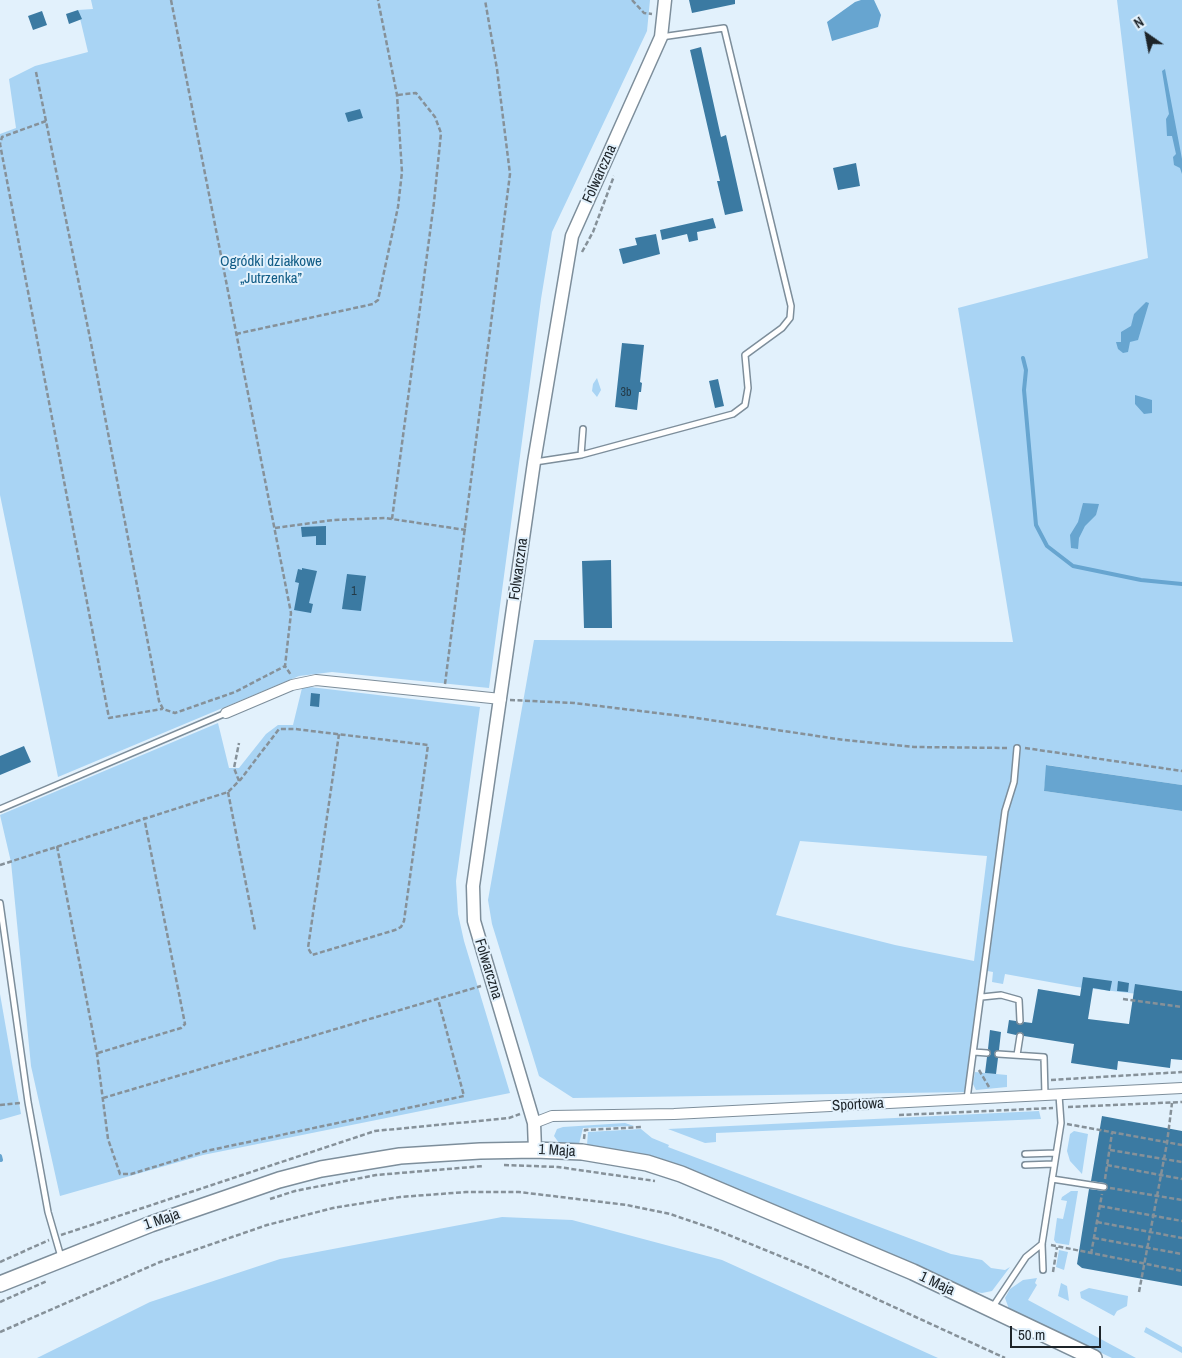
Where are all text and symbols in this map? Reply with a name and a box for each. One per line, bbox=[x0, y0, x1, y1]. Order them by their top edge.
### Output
north arrow bbox=[1122, 10, 1172, 60]
text: N bbox=[1130, 13, 1147, 32]
street label: Folwarczna bbox=[579, 142, 621, 206]
park label: Ogródki działkowe „Jutrzenka” bbox=[220, 253, 322, 288]
house number: 3b bbox=[621, 386, 631, 400]
street label: Folwarczna bbox=[506, 537, 532, 601]
house number: 1 bbox=[351, 585, 357, 599]
street label: Folwarczna bbox=[470, 937, 506, 1001]
street label: Sportowa bbox=[832, 1095, 884, 1115]
street label: 1 Maja bbox=[538, 1141, 576, 1161]
street label: 1 Maja bbox=[142, 1205, 182, 1235]
street label: 1 Maja bbox=[916, 1268, 958, 1300]
scale bar bbox=[1012, 1316, 1103, 1348]
text: 50 m bbox=[1018, 1324, 1045, 1345]

